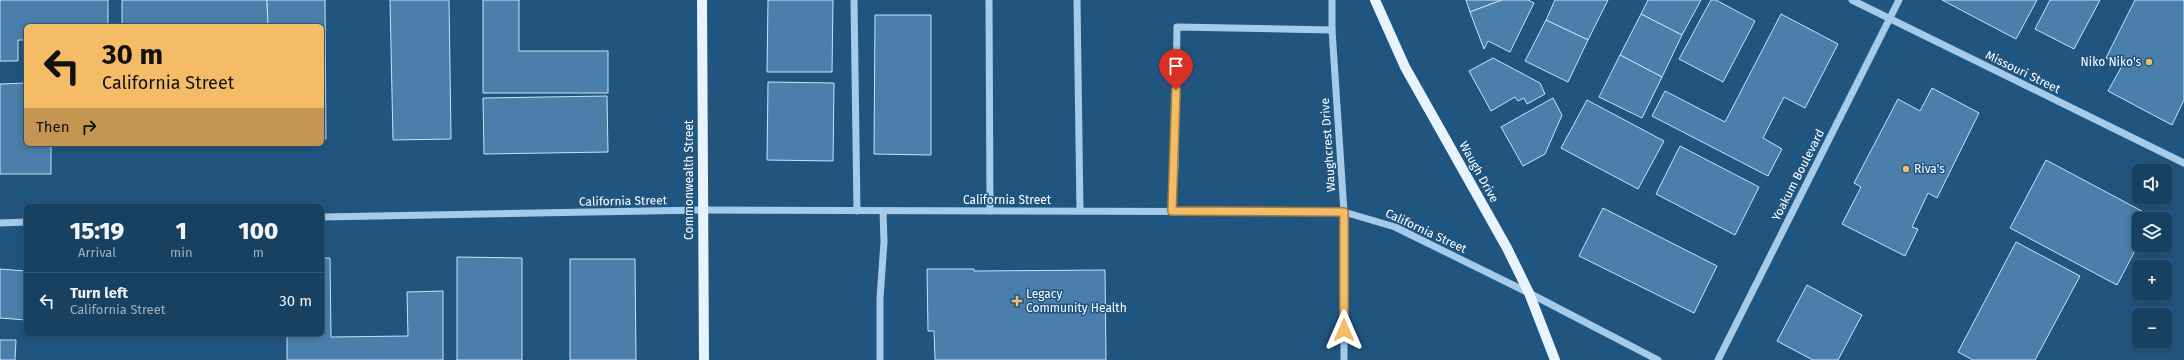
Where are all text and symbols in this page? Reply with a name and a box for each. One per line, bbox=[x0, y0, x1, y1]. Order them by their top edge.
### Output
text: 30 m bbox=[102, 38, 163, 71]
icon: left bbox=[36, 40, 88, 92]
street label: Missouri Street bbox=[1983, 48, 2063, 96]
pin bbox=[1159, 49, 1193, 90]
icon: arrive bbox=[1165, 55, 1187, 77]
place label: Niko Niko's bbox=[2081, 55, 2141, 69]
marker: Niko Niko's bbox=[2144, 57, 2154, 67]
text: California Street bbox=[102, 72, 234, 94]
street label: Waughcrest Drive bbox=[1318, 98, 1338, 192]
icon: right bbox=[78, 116, 100, 138]
text: Then bbox=[36, 118, 70, 136]
street label: Commonwealth Street bbox=[682, 119, 696, 240]
street label: Yoakum Boulevard bbox=[1769, 127, 1827, 223]
street label: Waugh Drive bbox=[1456, 139, 1502, 205]
place label: Riva's bbox=[1914, 162, 1945, 176]
marker: Riva's bbox=[1901, 164, 1911, 174]
map controls bbox=[2132, 164, 2172, 348]
button: sound bbox=[2132, 164, 2172, 204]
street label: California Street bbox=[579, 193, 668, 209]
street label: California Street bbox=[963, 193, 1052, 207]
street label: California Street bbox=[1383, 206, 1469, 256]
button: layers bbox=[2132, 212, 2172, 252]
text: 15:19 bbox=[70, 217, 124, 245]
text: 1 bbox=[176, 217, 187, 245]
text: 100 bbox=[238, 217, 278, 245]
text: Arrival bbox=[78, 245, 116, 260]
text: min bbox=[170, 245, 193, 260]
text: m bbox=[253, 245, 264, 260]
button: + bbox=[2132, 260, 2172, 300]
text: Turn left bbox=[70, 284, 128, 302]
place label: Legacy Community Health bbox=[1026, 287, 1127, 315]
icon: left bbox=[36, 290, 58, 312]
text: 30 m bbox=[279, 292, 312, 310]
marker: Legacy Community Health bbox=[1011, 295, 1023, 307]
text: California Street bbox=[70, 302, 165, 317]
button: − bbox=[2132, 308, 2172, 348]
position arrow bbox=[1323, 309, 1365, 351]

